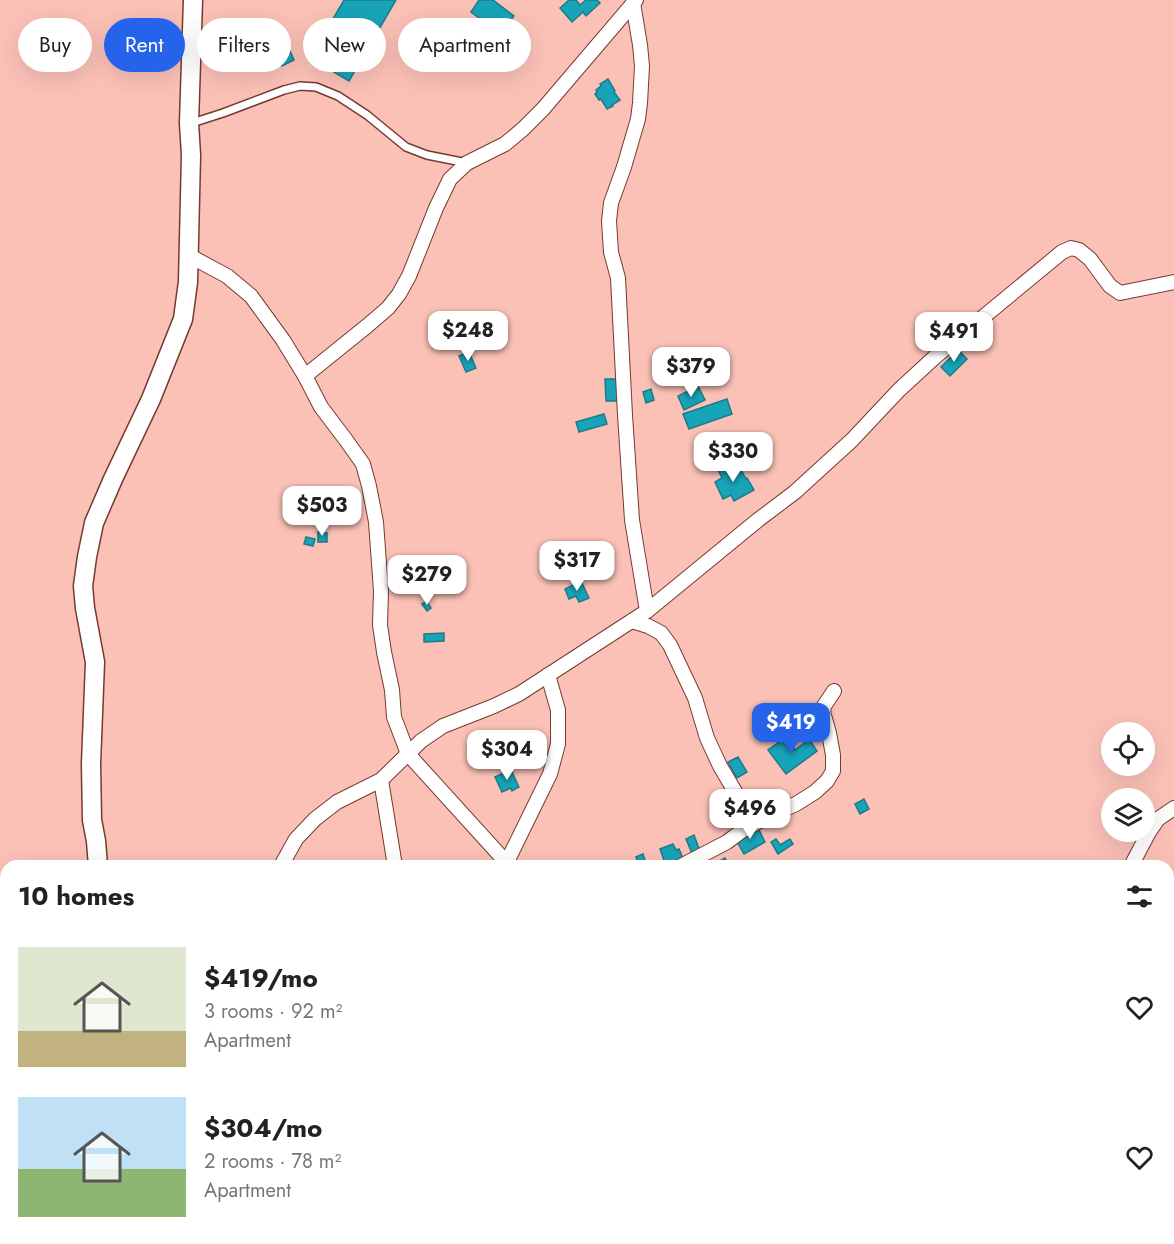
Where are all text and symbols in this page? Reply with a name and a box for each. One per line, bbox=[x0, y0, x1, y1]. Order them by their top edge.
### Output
chip: Buy bbox=[18, 18, 92, 72]
chip: Rent bbox=[104, 18, 185, 72]
chip: Filters bbox=[197, 18, 291, 72]
chip: New bbox=[303, 18, 386, 72]
chip: Apartment bbox=[398, 18, 531, 72]
pin: $248 bbox=[432, 311, 504, 362]
pin: $491 bbox=[918, 312, 990, 363]
text: $248 bbox=[442, 316, 494, 345]
text: $491 bbox=[929, 317, 979, 346]
pin: $379 bbox=[655, 347, 727, 398]
text: $379 bbox=[666, 352, 716, 381]
pin: $330 bbox=[697, 432, 769, 483]
text: $330 bbox=[708, 437, 758, 466]
pin: $503 bbox=[286, 486, 358, 537]
text: $503 bbox=[297, 491, 348, 520]
pin: $317 bbox=[541, 541, 613, 592]
text: $317 bbox=[553, 546, 601, 575]
pin: $279 bbox=[391, 555, 463, 606]
text: $279 bbox=[402, 560, 453, 589]
pin: $419 bbox=[755, 703, 827, 754]
text: $419 bbox=[766, 708, 816, 737]
map controls bbox=[1101, 722, 1155, 842]
button: locate bbox=[1101, 722, 1155, 776]
pin: $304 bbox=[471, 730, 543, 781]
text: $304 bbox=[481, 735, 533, 764]
button: layers bbox=[1101, 788, 1155, 842]
pin: $496 bbox=[714, 789, 786, 840]
text: $496 bbox=[723, 794, 777, 823]
text: 10 homes bbox=[18, 877, 134, 915]
icon: filters bbox=[1123, 880, 1156, 913]
text: $419/mo bbox=[204, 959, 318, 997]
icon: home bbox=[66, 971, 138, 1043]
icon: heart bbox=[1123, 991, 1156, 1024]
text: 3 rooms · 92 m² bbox=[204, 997, 342, 1026]
text: Apartment bbox=[204, 1026, 291, 1055]
text: $304/mo bbox=[204, 1109, 322, 1147]
icon: home bbox=[66, 1121, 138, 1193]
icon: heart bbox=[1123, 1141, 1156, 1174]
text: 2 rooms · 78 m² bbox=[204, 1147, 341, 1176]
text: Apartment bbox=[204, 1176, 291, 1205]

